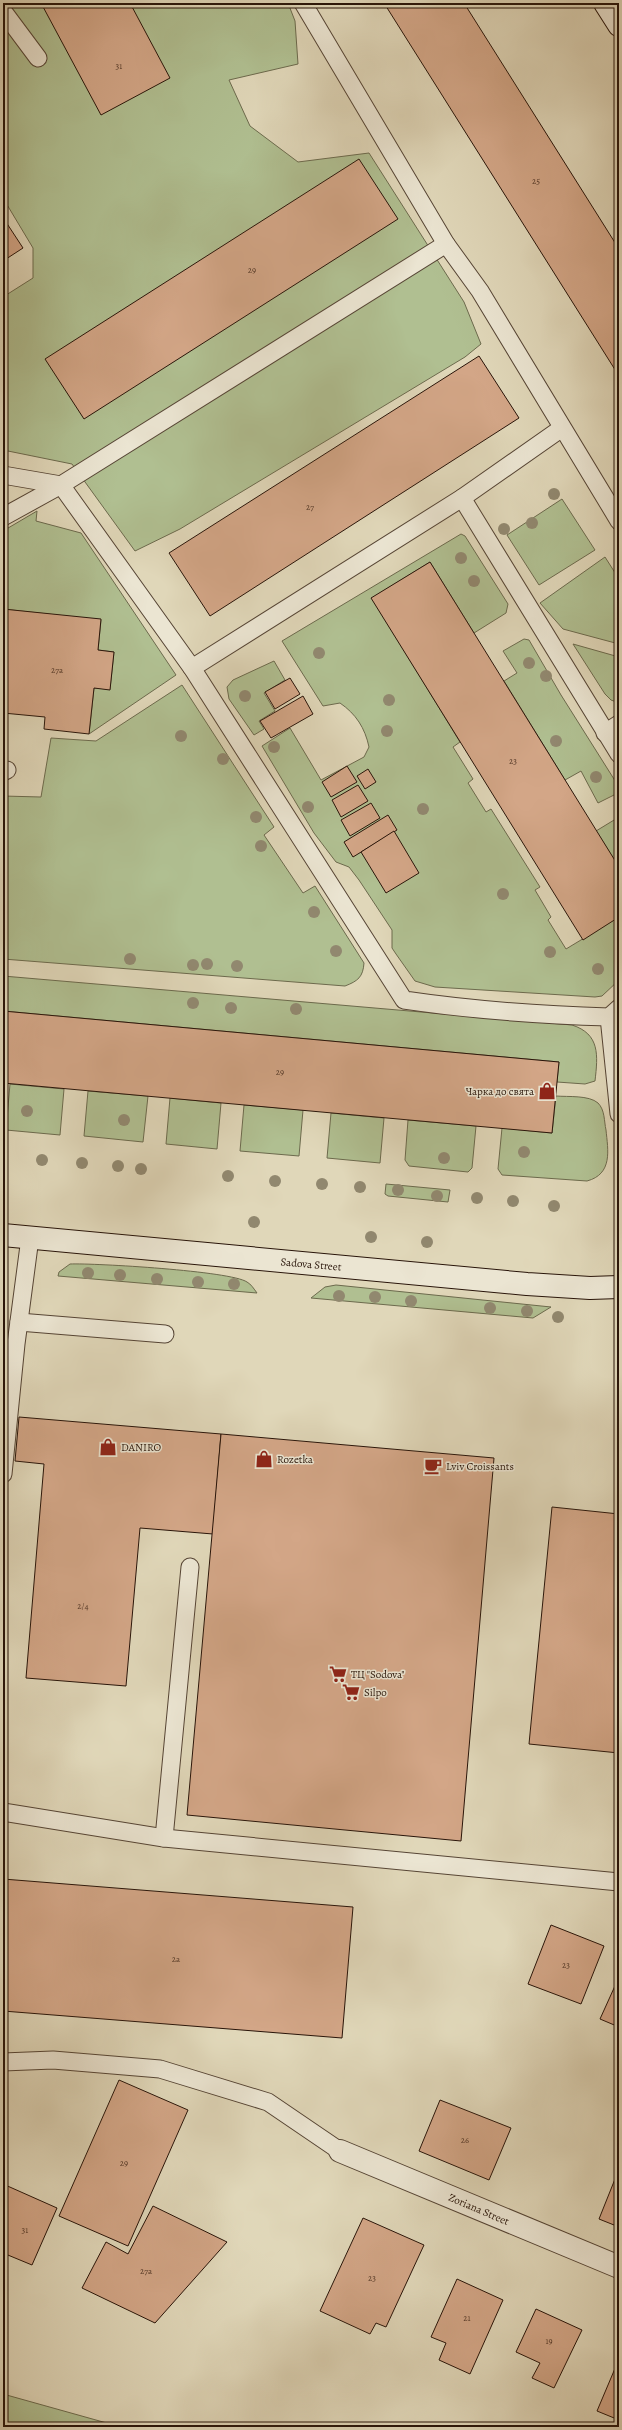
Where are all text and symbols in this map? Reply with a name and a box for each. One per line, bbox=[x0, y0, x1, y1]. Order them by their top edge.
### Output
house number: 31 bbox=[116, 60, 122, 72]
house number: 25 bbox=[532, 175, 540, 187]
house number: 29 bbox=[248, 264, 256, 276]
house number: 27 bbox=[306, 501, 314, 513]
house number: 27а bbox=[51, 664, 64, 676]
house number: 23 bbox=[509, 755, 517, 767]
house number: 29 bbox=[276, 1066, 284, 1078]
shop icon: Чарка до свята bbox=[537, 1081, 557, 1101]
place label: Чарка до свята bbox=[466, 1084, 535, 1099]
street label: Sadova Street bbox=[280, 1254, 342, 1275]
shop icon: DANIRO bbox=[98, 1437, 118, 1457]
place label: DANIRO bbox=[121, 1440, 162, 1455]
shop icon: Rozetka bbox=[254, 1449, 274, 1469]
place label: Rozetka bbox=[277, 1452, 314, 1467]
cafe icon: Lviv Croissants bbox=[423, 1456, 443, 1476]
place label: Lviv Croissants bbox=[446, 1459, 514, 1474]
house number: 2/4 bbox=[77, 1600, 89, 1612]
supermarket icon: ТЦ "Sodova" bbox=[328, 1664, 348, 1684]
place label: ТЦ "Sodova" bbox=[351, 1667, 405, 1682]
supermarket icon: Silpo bbox=[341, 1682, 361, 1702]
place label: Silpo bbox=[364, 1685, 387, 1700]
house number: 2а bbox=[172, 1953, 181, 1965]
house number: 23 bbox=[562, 1959, 570, 1971]
house number: 26 bbox=[461, 2134, 469, 2146]
house number: 29 bbox=[120, 2157, 128, 2169]
street label: Zoriana Street bbox=[446, 2190, 512, 2229]
house number: 31 bbox=[22, 2224, 28, 2236]
house number: 27а bbox=[140, 2265, 153, 2277]
house number: 23 bbox=[368, 2272, 376, 2284]
house number: 21 bbox=[463, 2312, 471, 2324]
house number: 19 bbox=[545, 2335, 553, 2347]

